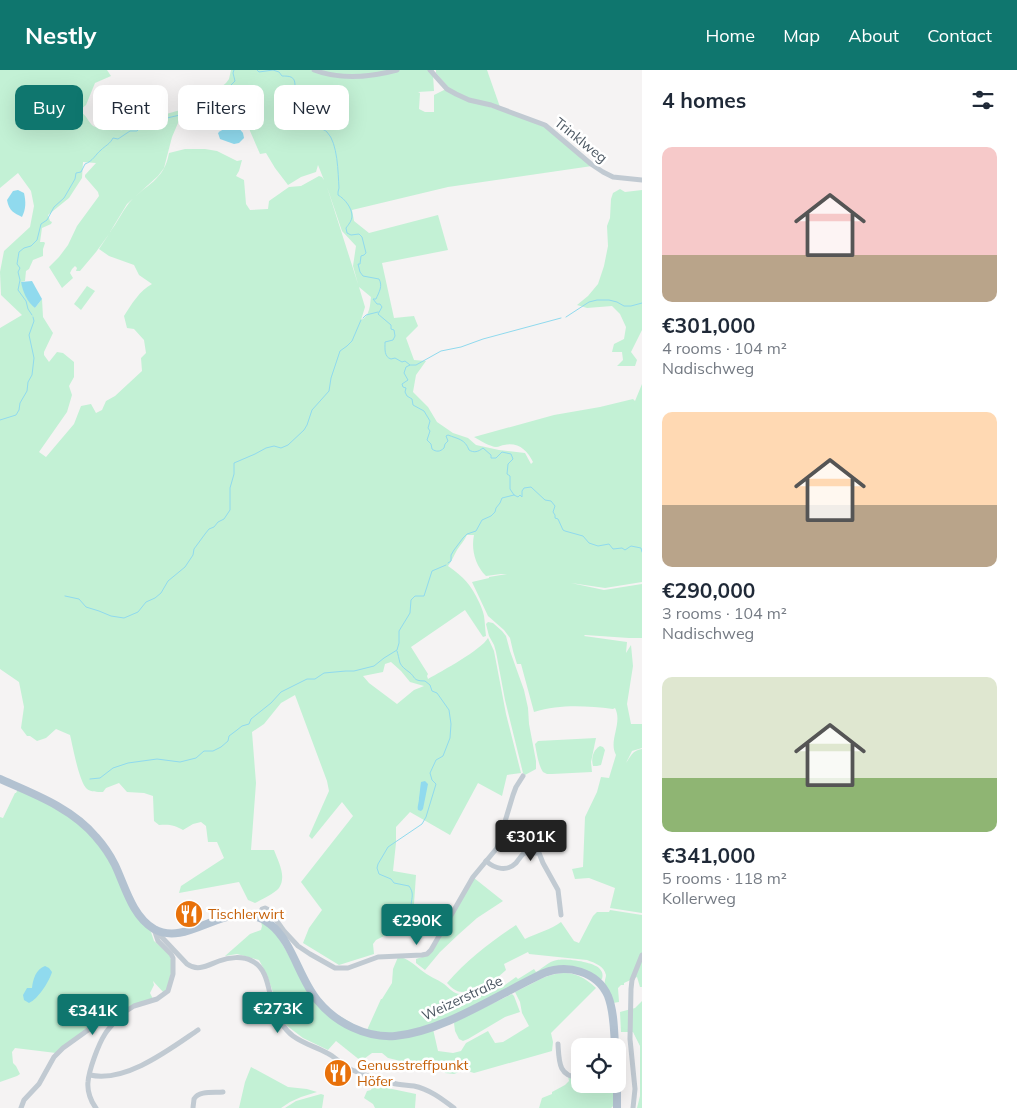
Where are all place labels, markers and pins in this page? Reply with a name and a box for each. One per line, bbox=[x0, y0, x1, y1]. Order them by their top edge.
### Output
pin: €301K bbox=[496, 820, 566, 862]
restaurant icon: Tischlerwirt bbox=[174, 899, 204, 929]
pin: €290K bbox=[382, 904, 452, 946]
place label: Tischlerwirt bbox=[208, 905, 284, 923]
pin: €273K bbox=[243, 992, 313, 1034]
pin: €341K bbox=[58, 994, 128, 1036]
place label: Genusstreffpunkt Höfer bbox=[357, 1056, 468, 1090]
restaurant icon: Genusstreffpunkt Höfer bbox=[323, 1058, 353, 1088]

